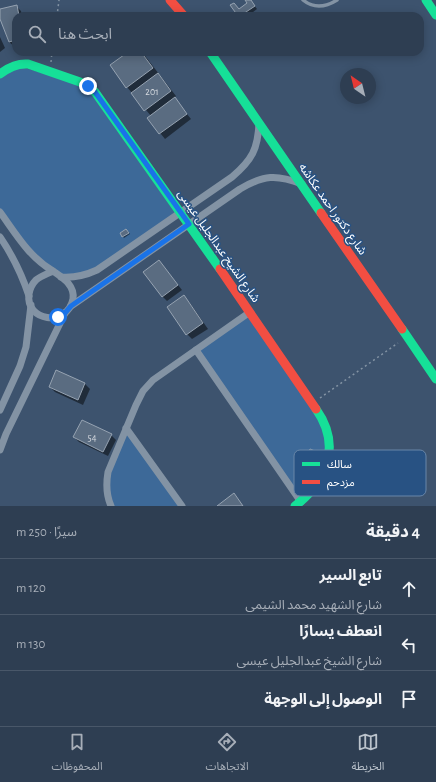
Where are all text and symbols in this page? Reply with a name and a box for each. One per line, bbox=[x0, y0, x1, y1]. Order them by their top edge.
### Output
search box bbox=[12, 12, 424, 56]
icon: search bbox=[26, 23, 48, 45]
text: ابحث هنا bbox=[58, 27, 112, 42]
north arrow bbox=[340, 68, 376, 104]
route end bbox=[79, 77, 97, 95]
house number: 201 bbox=[145, 87, 159, 97]
street label: شارع دكتور احمد عكاشه bbox=[294, 161, 369, 259]
street label: شارع الشيخ عبدالجليل عيسى bbox=[173, 188, 262, 306]
route start bbox=[49, 308, 67, 326]
house number: 54 bbox=[88, 433, 97, 443]
legend bbox=[294, 450, 426, 496]
text: سالك bbox=[327, 459, 352, 470]
text: مزدحم bbox=[327, 477, 355, 491]
text: 4 دقيقة bbox=[366, 523, 420, 540]
text: سيرًا · 250 m bbox=[16, 526, 77, 539]
text: تابع السير bbox=[320, 568, 382, 583]
icon: ahead bbox=[398, 578, 420, 600]
text: 120 m bbox=[16, 582, 46, 595]
text: شارع الشهيد محمد الشيمى bbox=[245, 599, 382, 612]
text: انعطف يسارًا bbox=[299, 624, 382, 639]
icon: left bbox=[398, 634, 420, 656]
text: 130 m bbox=[16, 638, 45, 651]
text: شارع الشيخ عبدالجليل عيسى bbox=[237, 655, 382, 668]
icon: arrive bbox=[398, 688, 420, 710]
text: الوصول إلى الوجهة bbox=[264, 692, 382, 707]
tab: المحفوظات bbox=[52, 731, 103, 778]
tab: الاتجاهات bbox=[206, 731, 249, 778]
tab: الخريطة bbox=[352, 731, 385, 778]

